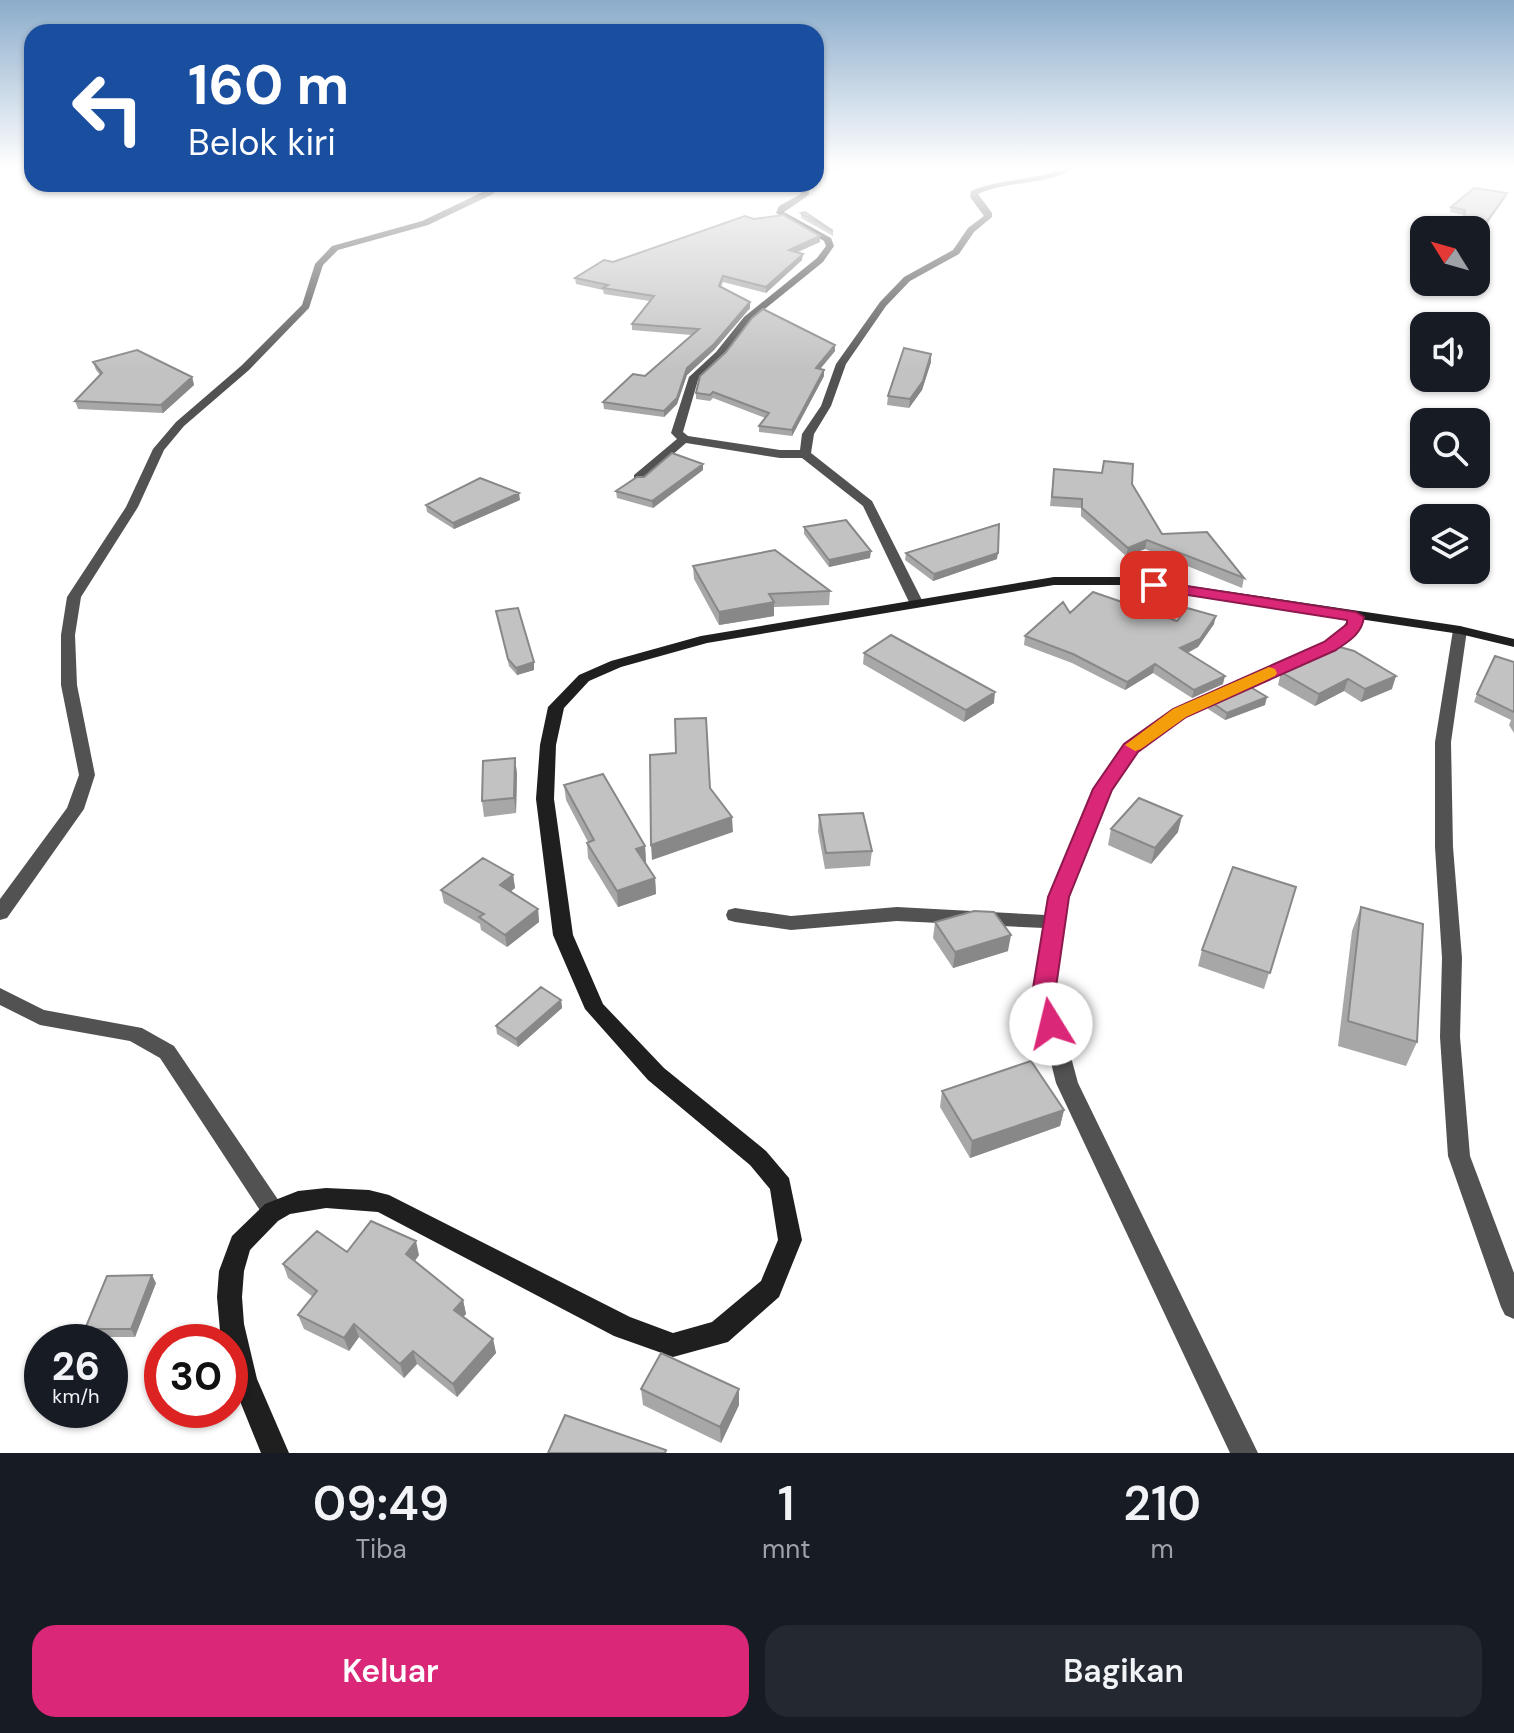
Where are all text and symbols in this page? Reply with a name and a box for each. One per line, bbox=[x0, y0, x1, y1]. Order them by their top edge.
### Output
text: 160 m bbox=[188, 48, 349, 121]
icon: left bbox=[56, 56, 160, 160]
text: Belok kiri bbox=[188, 119, 336, 166]
north arrow bbox=[1410, 216, 1490, 296]
map controls bbox=[1410, 216, 1490, 584]
button: sound bbox=[1410, 312, 1490, 392]
button: search bbox=[1410, 408, 1490, 488]
button: layers bbox=[1410, 504, 1490, 584]
pin bbox=[1120, 551, 1188, 619]
icon: arrive bbox=[1132, 563, 1176, 607]
position arrow bbox=[1009, 982, 1093, 1066]
speed limit sign: 30 bbox=[144, 1324, 248, 1428]
text: 26 bbox=[52, 1340, 100, 1392]
text: km/h bbox=[52, 1383, 100, 1409]
text: 09:49 bbox=[313, 1472, 449, 1535]
text: 1 bbox=[778, 1472, 795, 1535]
text: 210 bbox=[1123, 1472, 1201, 1535]
text: Tiba bbox=[355, 1532, 407, 1566]
text: mnt bbox=[762, 1532, 810, 1566]
text: m bbox=[1151, 1532, 1174, 1566]
button: Keluar bbox=[32, 1625, 749, 1717]
button: Bagikan bbox=[765, 1625, 1482, 1717]

